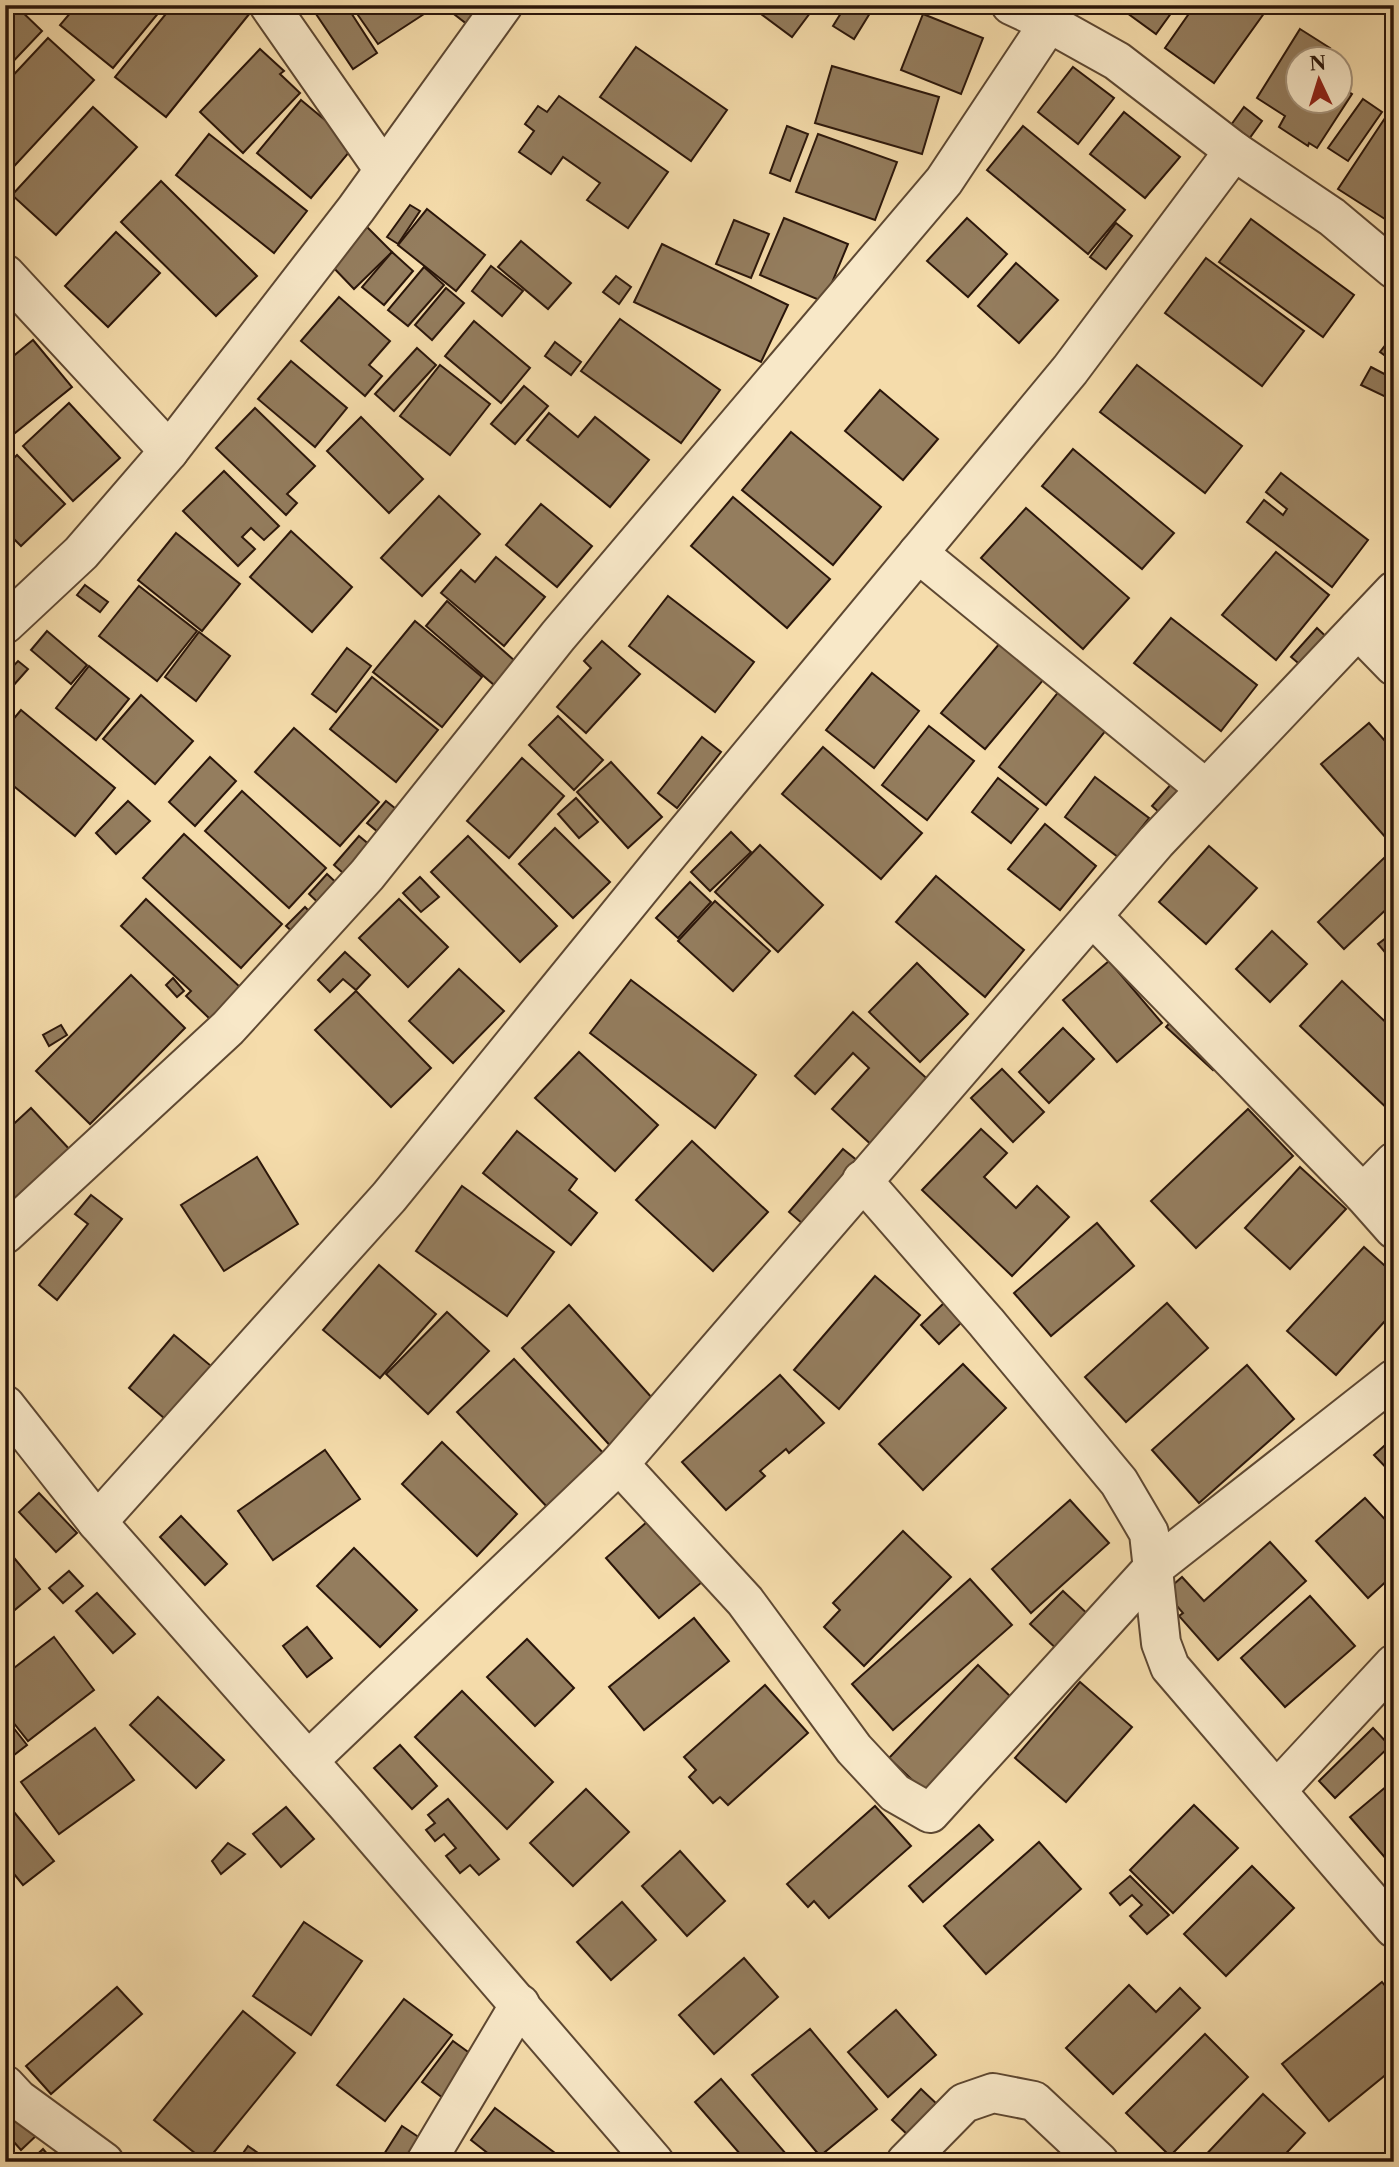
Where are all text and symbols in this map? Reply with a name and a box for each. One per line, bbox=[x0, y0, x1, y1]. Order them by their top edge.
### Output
north arrow bbox=[1284, 46, 1354, 116]
text: N bbox=[1309, 51, 1327, 76]

